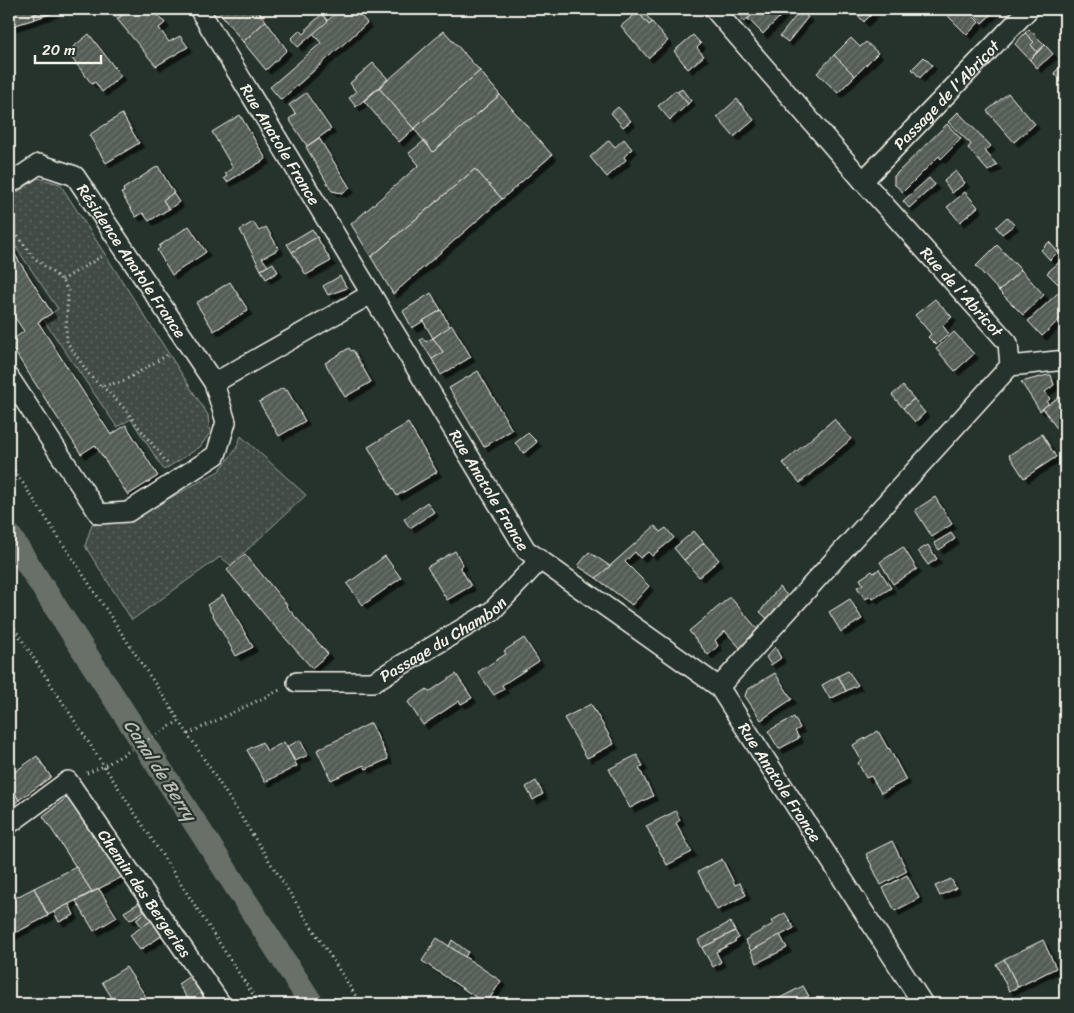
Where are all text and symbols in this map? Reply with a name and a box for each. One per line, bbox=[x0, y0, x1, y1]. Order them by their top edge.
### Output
scale bar bbox=[35, 32, 101, 64]
street label: Passage de l'Abricot bbox=[886, 33, 1008, 157]
text: 20 m bbox=[42, 37, 76, 63]
street label: Rue Anatole France bbox=[232, 78, 328, 211]
street label: Résidence Anatole France bbox=[69, 178, 194, 344]
street label: Rue de l'Abricot bbox=[913, 240, 1011, 345]
street label: Rue Anatole France bbox=[441, 424, 537, 557]
street label: Passage du Chambon bbox=[374, 589, 514, 690]
water label: Canal de Berry bbox=[115, 713, 207, 830]
street label: Rue Anatole France bbox=[730, 716, 829, 848]
street label: Chemin des Bergeries bbox=[90, 823, 199, 964]

